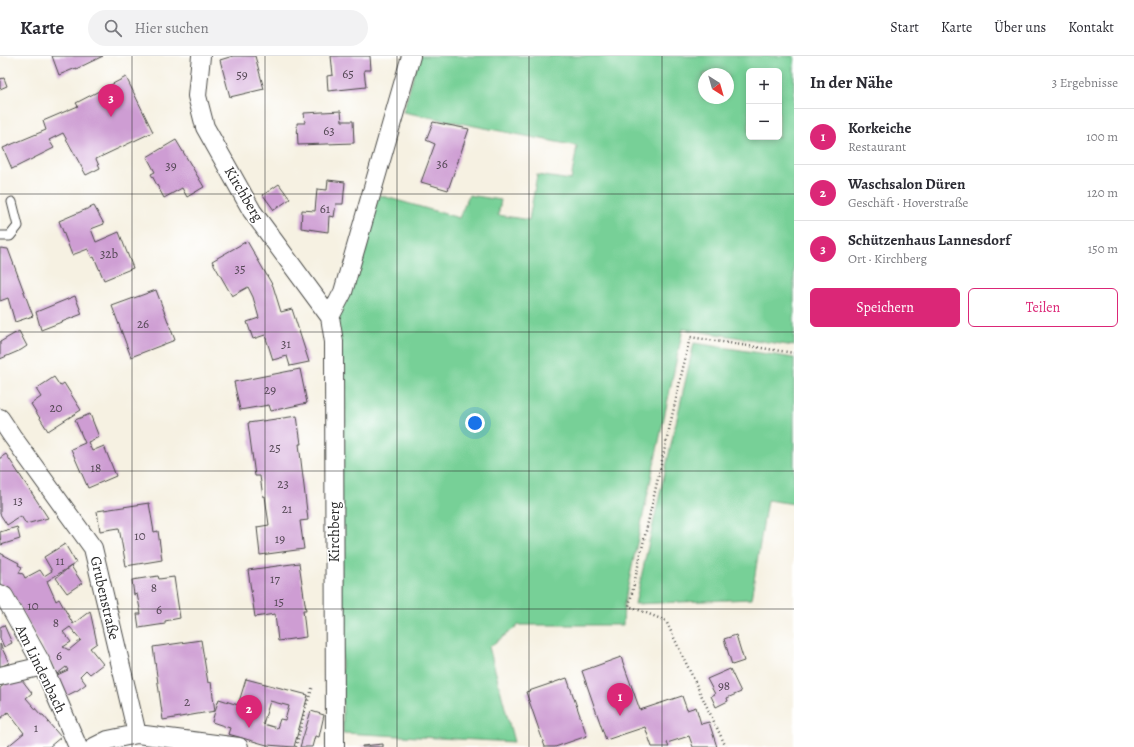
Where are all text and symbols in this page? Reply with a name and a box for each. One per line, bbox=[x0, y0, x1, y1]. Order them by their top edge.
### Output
search box bbox=[88, 10, 368, 46]
text: Karte bbox=[20, 15, 64, 41]
icon: search bbox=[102, 17, 124, 39]
text: Hier suchen bbox=[134, 18, 209, 38]
text: Start bbox=[890, 18, 919, 37]
text: Karte bbox=[941, 18, 972, 37]
text: Über uns bbox=[994, 18, 1046, 37]
text: Kontakt bbox=[1068, 18, 1114, 37]
house number: 65 bbox=[342, 65, 354, 82]
house number: 59 bbox=[236, 66, 248, 83]
north arrow bbox=[698, 68, 734, 104]
map controls bbox=[746, 68, 782, 140]
button: + bbox=[746, 68, 782, 104]
text: In der Nähe bbox=[810, 71, 893, 94]
text: 3 Ergebnisse bbox=[1052, 74, 1118, 91]
pin: 3 bbox=[98, 84, 124, 117]
button: − bbox=[746, 104, 782, 140]
text: Korkeiche bbox=[848, 118, 911, 138]
house number: 63 bbox=[323, 122, 335, 139]
text: 1 bbox=[821, 128, 825, 145]
text: 100 m bbox=[1086, 128, 1118, 145]
text: Restaurant bbox=[848, 138, 906, 155]
house number: 36 bbox=[436, 155, 448, 172]
house number: 39 bbox=[165, 157, 177, 174]
street label: Kirchberg bbox=[220, 163, 269, 226]
text: Waschsalon Düren bbox=[848, 174, 965, 194]
text: 2 bbox=[820, 184, 826, 201]
text: 120 m bbox=[1087, 184, 1118, 201]
text: Geschäft · Hoverstraße bbox=[848, 194, 968, 211]
house number: 61 bbox=[320, 200, 331, 217]
text: Schützenhaus Lannesdorf bbox=[848, 230, 1010, 250]
text: 3 bbox=[820, 240, 826, 257]
text: 150 m bbox=[1088, 240, 1118, 257]
house number: 32b bbox=[100, 245, 118, 262]
text: Ort · Kirchberg bbox=[848, 250, 927, 267]
house number: 35 bbox=[235, 260, 246, 277]
button: Speichern bbox=[810, 288, 960, 327]
button: Teilen bbox=[968, 288, 1118, 327]
house number: 26 bbox=[137, 315, 149, 332]
house number: 31 bbox=[281, 335, 291, 352]
house number: 29 bbox=[264, 381, 276, 398]
house number: 20 bbox=[49, 399, 63, 416]
your location bbox=[465, 413, 485, 433]
house number: 25 bbox=[269, 439, 281, 456]
house number: 18 bbox=[91, 459, 101, 476]
house number: 23 bbox=[277, 475, 289, 492]
house number: 13 bbox=[13, 492, 23, 509]
house number: 21 bbox=[282, 500, 293, 517]
street label: Kirchberg bbox=[324, 501, 344, 563]
house number: 10 bbox=[134, 527, 146, 544]
house number: 19 bbox=[275, 530, 285, 547]
house number: 11 bbox=[56, 552, 65, 569]
street label: Grubenstraße bbox=[86, 554, 124, 642]
house number: 17 bbox=[270, 570, 280, 587]
house number: 8 bbox=[151, 579, 157, 596]
house number: 15 bbox=[274, 593, 284, 610]
house number: 10 bbox=[27, 597, 39, 614]
house number: 6 bbox=[156, 601, 162, 618]
house number: 8 bbox=[53, 614, 59, 631]
street label: Am Lindenbach bbox=[11, 621, 71, 717]
house number: 6 bbox=[56, 647, 62, 664]
house number: 98 bbox=[718, 677, 730, 694]
pin: 1 bbox=[607, 683, 633, 716]
house number: 2 bbox=[184, 693, 190, 710]
pin: 2 bbox=[236, 695, 262, 728]
house number: 1 bbox=[34, 719, 39, 736]

